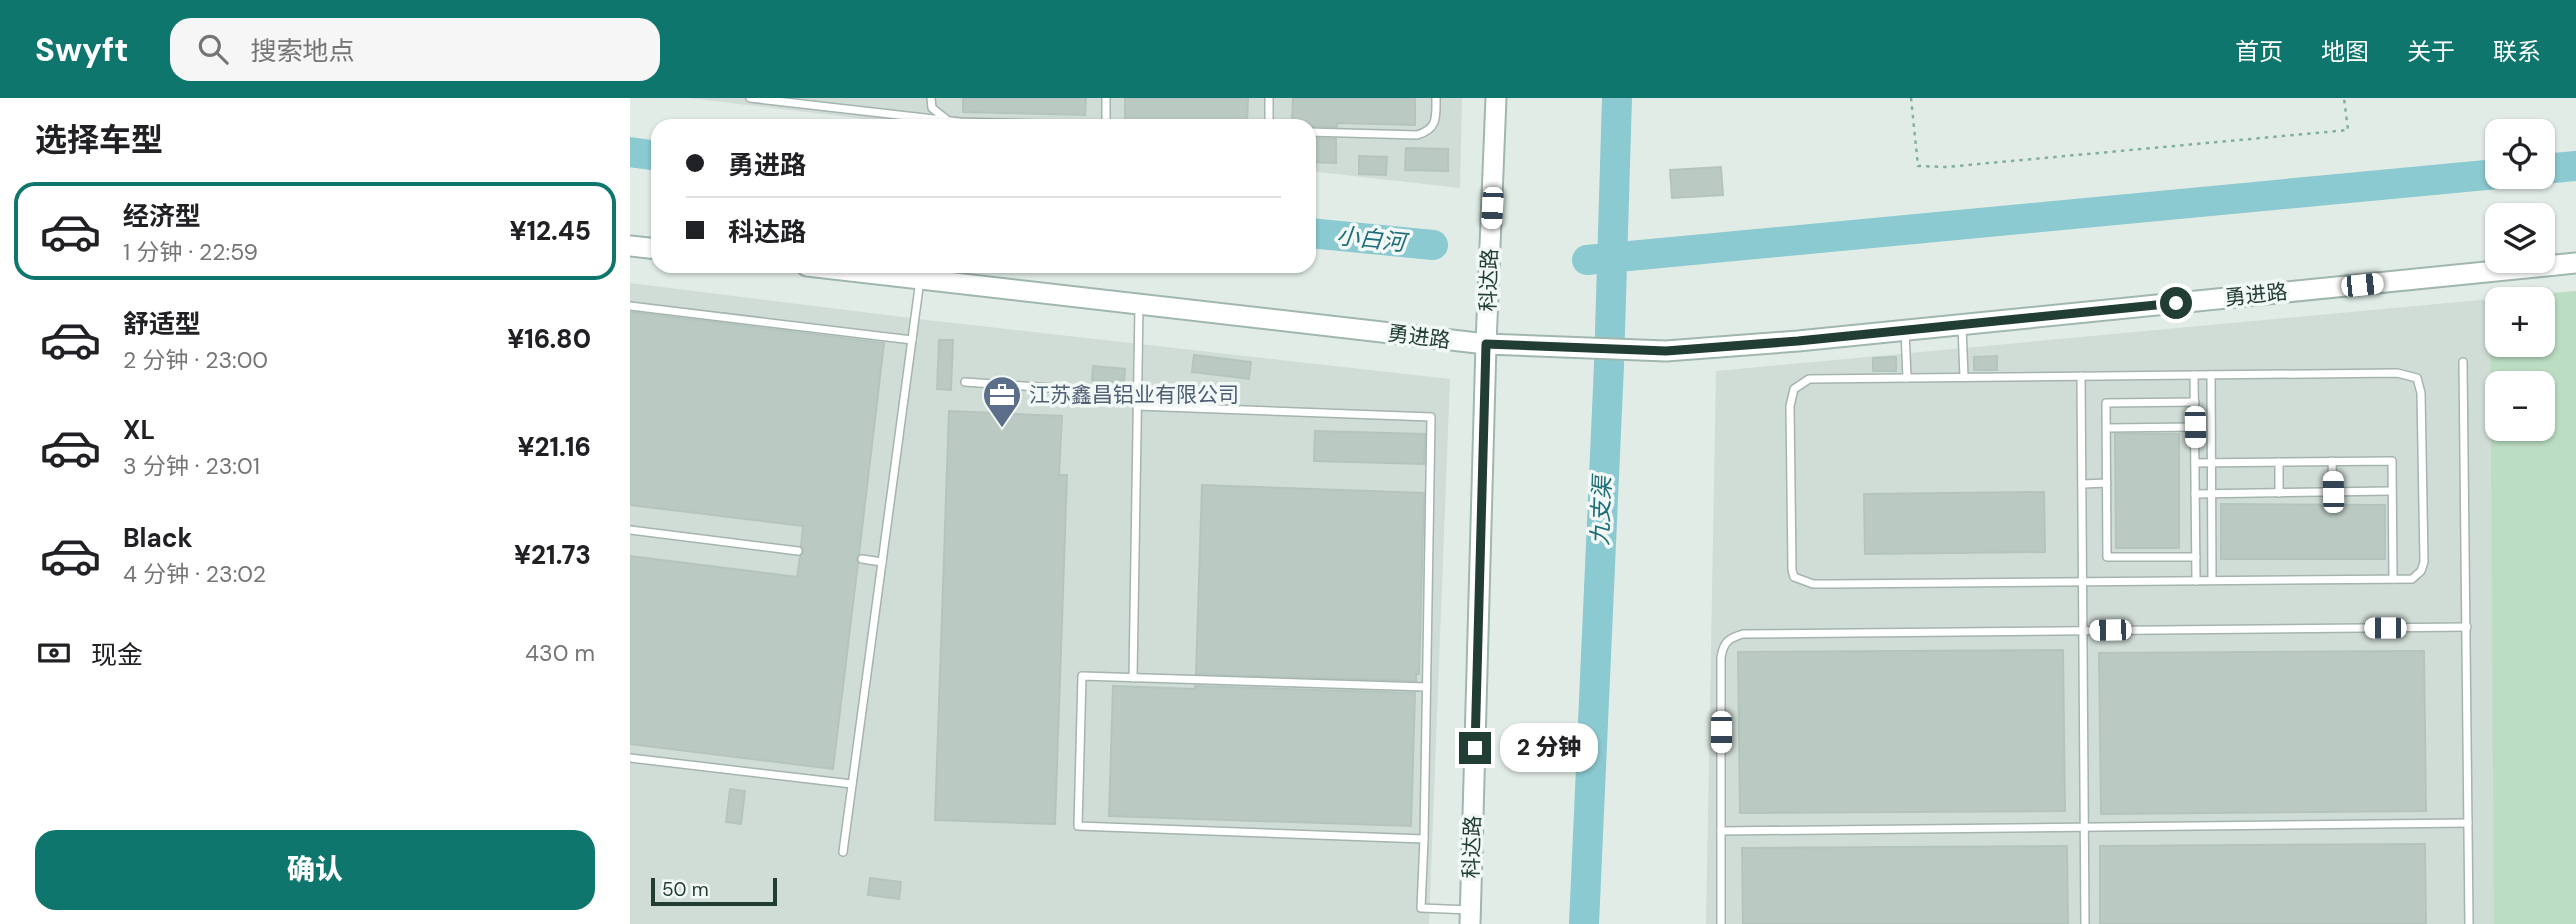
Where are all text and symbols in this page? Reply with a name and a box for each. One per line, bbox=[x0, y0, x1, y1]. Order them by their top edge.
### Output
search box bbox=[170, 18, 660, 81]
text: Swyft bbox=[35, 28, 128, 71]
icon: search bbox=[194, 30, 232, 68]
text: 搜索地点 bbox=[250, 34, 354, 68]
text: 首页 bbox=[2235, 36, 2283, 67]
text: 地图 bbox=[2321, 36, 2369, 67]
text: 关于 bbox=[2407, 36, 2455, 67]
text: 联系 bbox=[2493, 36, 2541, 67]
text: 选择车型 bbox=[35, 119, 163, 161]
map controls bbox=[2485, 119, 2555, 441]
button: locate bbox=[2485, 119, 2555, 189]
text: 勇进路 bbox=[728, 148, 806, 182]
car bbox=[1481, 186, 1504, 230]
text: 经济型 bbox=[123, 199, 201, 233]
icon: car bbox=[39, 200, 102, 263]
button: layers bbox=[2485, 203, 2555, 273]
text: ¥12.45 bbox=[509, 214, 591, 248]
text: 科达路 bbox=[728, 215, 806, 249]
water label: 小白河 bbox=[1335, 220, 1411, 258]
text: 1 分钟 · 22:59 bbox=[123, 237, 258, 267]
street label: 科达路 bbox=[1474, 248, 1504, 312]
car bbox=[2341, 272, 2384, 298]
street label: 勇进路 bbox=[2223, 278, 2289, 312]
route start bbox=[2160, 287, 2192, 319]
button: + bbox=[2485, 287, 2555, 357]
text: 舒适型 bbox=[123, 307, 201, 341]
icon: car bbox=[39, 308, 102, 371]
street label: 勇进路 bbox=[1386, 319, 1452, 355]
text: ¥16.80 bbox=[507, 322, 591, 356]
text: 2 分钟 · 23:00 bbox=[123, 345, 268, 375]
button: − bbox=[2485, 371, 2555, 441]
office icon: 江苏鑫昌铝业有限公司 bbox=[981, 374, 1023, 429]
place label: 江苏鑫昌铝业有限公司 bbox=[1029, 381, 1239, 409]
car bbox=[2185, 406, 2206, 448]
text: XL bbox=[123, 413, 155, 447]
icon: car bbox=[39, 416, 102, 479]
text: ¥21.16 bbox=[517, 430, 591, 464]
text: 3 分钟 · 23:01 bbox=[123, 451, 260, 481]
car bbox=[2323, 471, 2344, 513]
water label: 九支渠 bbox=[1585, 473, 1617, 546]
text: Black bbox=[123, 521, 193, 555]
icon: car bbox=[39, 524, 102, 587]
text: ¥21.73 bbox=[514, 538, 591, 572]
text: 4 分钟 · 23:02 bbox=[123, 559, 266, 589]
car bbox=[2365, 618, 2407, 639]
car bbox=[2089, 619, 2132, 641]
icon: cash bbox=[35, 634, 73, 672]
text: 现金 bbox=[91, 638, 143, 672]
text: 430 m bbox=[525, 638, 595, 668]
car bbox=[1711, 711, 1732, 753]
callout: 2 分钟 bbox=[1500, 724, 1598, 772]
route end bbox=[1459, 732, 1491, 764]
text: 2 分钟 bbox=[1517, 732, 1581, 762]
street label: 科达路 bbox=[1457, 815, 1487, 879]
button: 确认 bbox=[35, 830, 595, 910]
scale bar bbox=[651, 875, 777, 907]
text: 50 m bbox=[662, 877, 709, 902]

